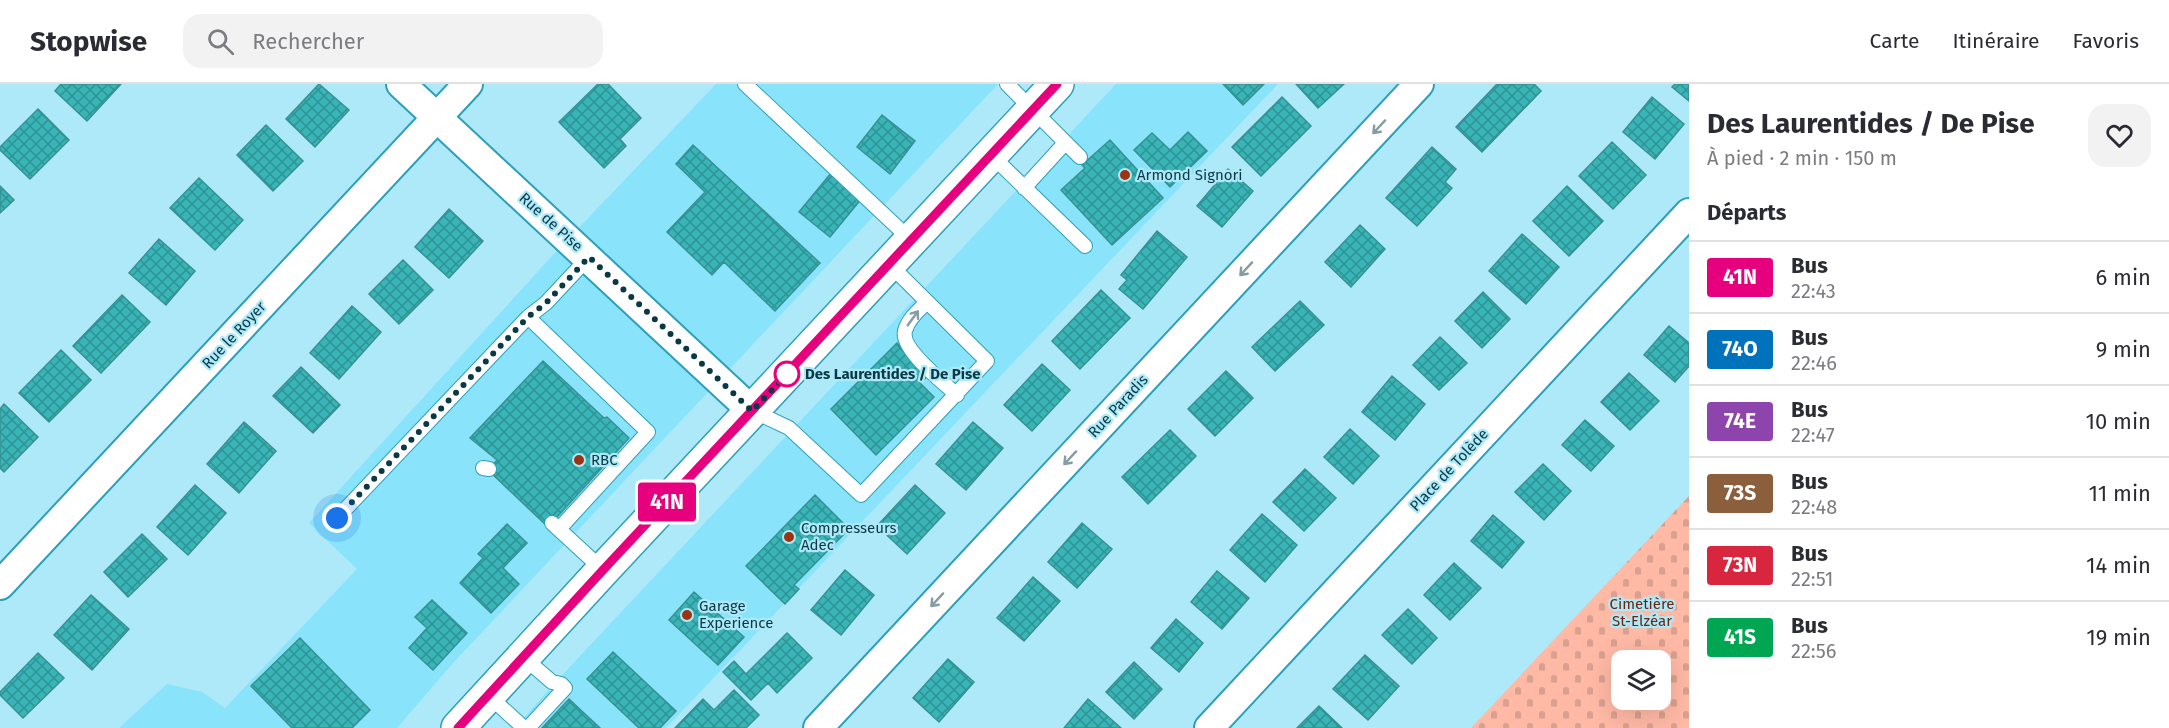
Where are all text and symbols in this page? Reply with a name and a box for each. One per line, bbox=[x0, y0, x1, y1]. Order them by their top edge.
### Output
search box bbox=[183, 14, 603, 68]
text: Stopwise bbox=[30, 25, 147, 58]
icon: search bbox=[204, 25, 237, 58]
text: Rechercher bbox=[252, 28, 364, 55]
text: Carte bbox=[1870, 28, 1919, 54]
text: Itinéraire bbox=[1952, 28, 2039, 54]
text: Favoris bbox=[2072, 28, 2139, 54]
button: heart bbox=[2088, 104, 2151, 167]
text: Des Laurentides / De Pise bbox=[1707, 107, 2035, 140]
one-way arrow bbox=[1372, 119, 1386, 134]
text: À pied · 2 min · 150 m bbox=[1707, 146, 1897, 170]
place label: Armond Signori bbox=[1137, 166, 1243, 184]
marker: Armond Signori bbox=[1118, 168, 1132, 182]
street label: Rue de Pise bbox=[516, 189, 586, 255]
text: Départs bbox=[1707, 199, 1786, 226]
text: Bus bbox=[1791, 252, 1828, 279]
one-way arrow bbox=[1239, 262, 1253, 277]
text: 41N bbox=[1723, 264, 1757, 290]
text: 6 min bbox=[2095, 264, 2151, 291]
text: 22:43 bbox=[1791, 279, 1836, 303]
street label: Rue le Royer bbox=[198, 298, 270, 372]
one-way arrow bbox=[906, 311, 919, 327]
text: Bus bbox=[1791, 324, 1828, 351]
text: 74O bbox=[1722, 336, 1758, 362]
text: 9 min bbox=[2096, 336, 2151, 363]
text: 22:46 bbox=[1791, 351, 1837, 375]
marker: Des Laurentides / De Pise bbox=[774, 361, 800, 387]
place label: Des Laurentides / De Pise bbox=[805, 365, 981, 383]
street label: Rue Paradis bbox=[1084, 371, 1152, 441]
text: Bus bbox=[1791, 396, 1828, 423]
text: 74E bbox=[1724, 408, 1756, 434]
text: 10 min bbox=[2085, 408, 2151, 435]
text: 22:47 bbox=[1791, 423, 1835, 447]
street label: Place de Tolède bbox=[1406, 425, 1492, 515]
one-way arrow bbox=[1063, 450, 1077, 465]
place label: RBC bbox=[591, 451, 618, 469]
marker: RBC bbox=[572, 453, 586, 467]
text: Bus bbox=[1791, 468, 1828, 495]
text: 73S bbox=[1724, 480, 1756, 506]
text: 11 min bbox=[2088, 480, 2151, 507]
line badge: 41N bbox=[632, 482, 702, 522]
text: 41N bbox=[650, 489, 684, 515]
text: 22:48 bbox=[1791, 495, 1837, 519]
your location bbox=[322, 503, 352, 533]
place label: Compresseurs Adec bbox=[801, 519, 896, 554]
marker: Compresseurs Adec bbox=[782, 530, 796, 544]
text: Bus bbox=[1791, 540, 1828, 567]
text: 73N bbox=[1723, 552, 1757, 578]
text: 14 min bbox=[2086, 552, 2151, 579]
text: 22:51 bbox=[1791, 567, 1833, 591]
one-way arrow bbox=[930, 593, 944, 608]
park label: Cimetière St-Elzéar bbox=[1610, 595, 1675, 630]
place label: Garage Experience bbox=[699, 597, 773, 632]
marker: Garage Experience bbox=[680, 608, 694, 622]
text: Bus bbox=[1791, 612, 1828, 639]
text: 41S bbox=[1724, 624, 1756, 650]
text: 19 min bbox=[2086, 624, 2151, 651]
text: 22:56 bbox=[1791, 639, 1836, 663]
map controls bbox=[1611, 650, 1671, 710]
button: layers bbox=[1611, 650, 1671, 710]

